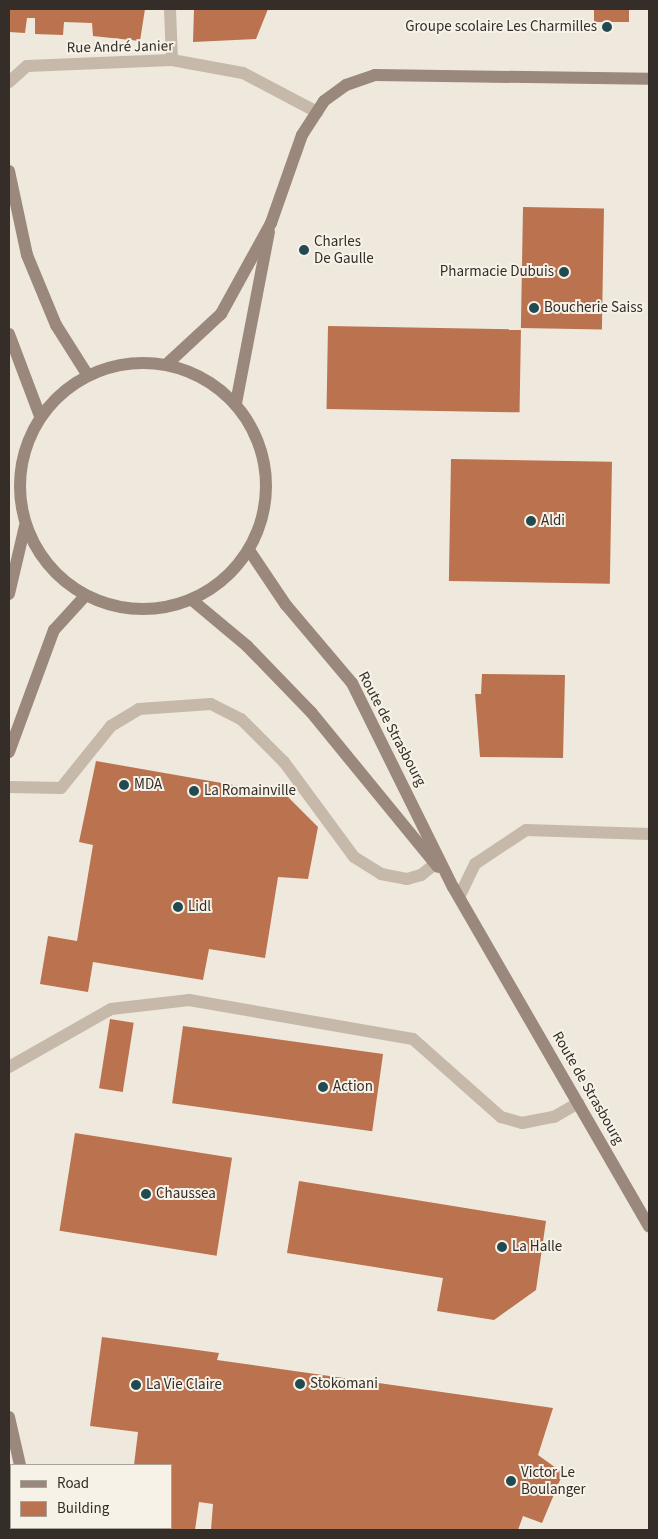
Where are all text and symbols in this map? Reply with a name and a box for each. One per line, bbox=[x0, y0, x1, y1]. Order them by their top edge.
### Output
place label: Groupe scolaire Les Charmilles bbox=[405, 18, 597, 36]
marker: Groupe scolaire Les Charmilles bbox=[601, 21, 613, 33]
street label: Rue André Janier bbox=[67, 37, 173, 57]
place label: Charles De Gaulle bbox=[314, 232, 374, 267]
marker: Charles De Gaulle bbox=[298, 244, 310, 256]
place label: Pharmacie Dubuis bbox=[440, 263, 554, 281]
marker: Pharmacie Dubuis bbox=[558, 266, 570, 278]
place label: Boucherie Saiss bbox=[544, 299, 643, 317]
marker: Boucherie Saiss bbox=[528, 302, 540, 314]
place label: Aldi bbox=[541, 512, 565, 530]
marker: Aldi bbox=[525, 515, 537, 527]
street label: Route de Strasbourg bbox=[354, 669, 430, 789]
place label: MDA bbox=[134, 776, 162, 794]
marker: MDA bbox=[118, 779, 130, 791]
place label: La Romainville bbox=[204, 782, 296, 800]
marker: La Romainville bbox=[188, 785, 200, 797]
place label: Lidl bbox=[188, 898, 211, 916]
marker: Lidl bbox=[172, 901, 184, 913]
street label: Route de Strasbourg bbox=[548, 1028, 628, 1148]
place label: Action bbox=[333, 1078, 373, 1096]
marker: Action bbox=[317, 1081, 329, 1093]
place label: Chaussea bbox=[156, 1185, 216, 1203]
marker: Chaussea bbox=[140, 1188, 152, 1200]
place label: La Halle bbox=[512, 1238, 562, 1256]
marker: La Halle bbox=[496, 1241, 508, 1253]
place label: Stokomani bbox=[310, 1375, 378, 1393]
place label: La Vie Claire bbox=[146, 1376, 222, 1394]
marker: Stokomani bbox=[294, 1378, 306, 1390]
marker: La Vie Claire bbox=[130, 1379, 142, 1391]
place label: Victor Le Boulanger bbox=[521, 1463, 586, 1498]
legend bbox=[10, 1464, 172, 1529]
text: Road bbox=[57, 1473, 89, 1494]
marker: Victor Le Boulanger bbox=[505, 1475, 517, 1487]
text: Building bbox=[57, 1498, 109, 1519]

